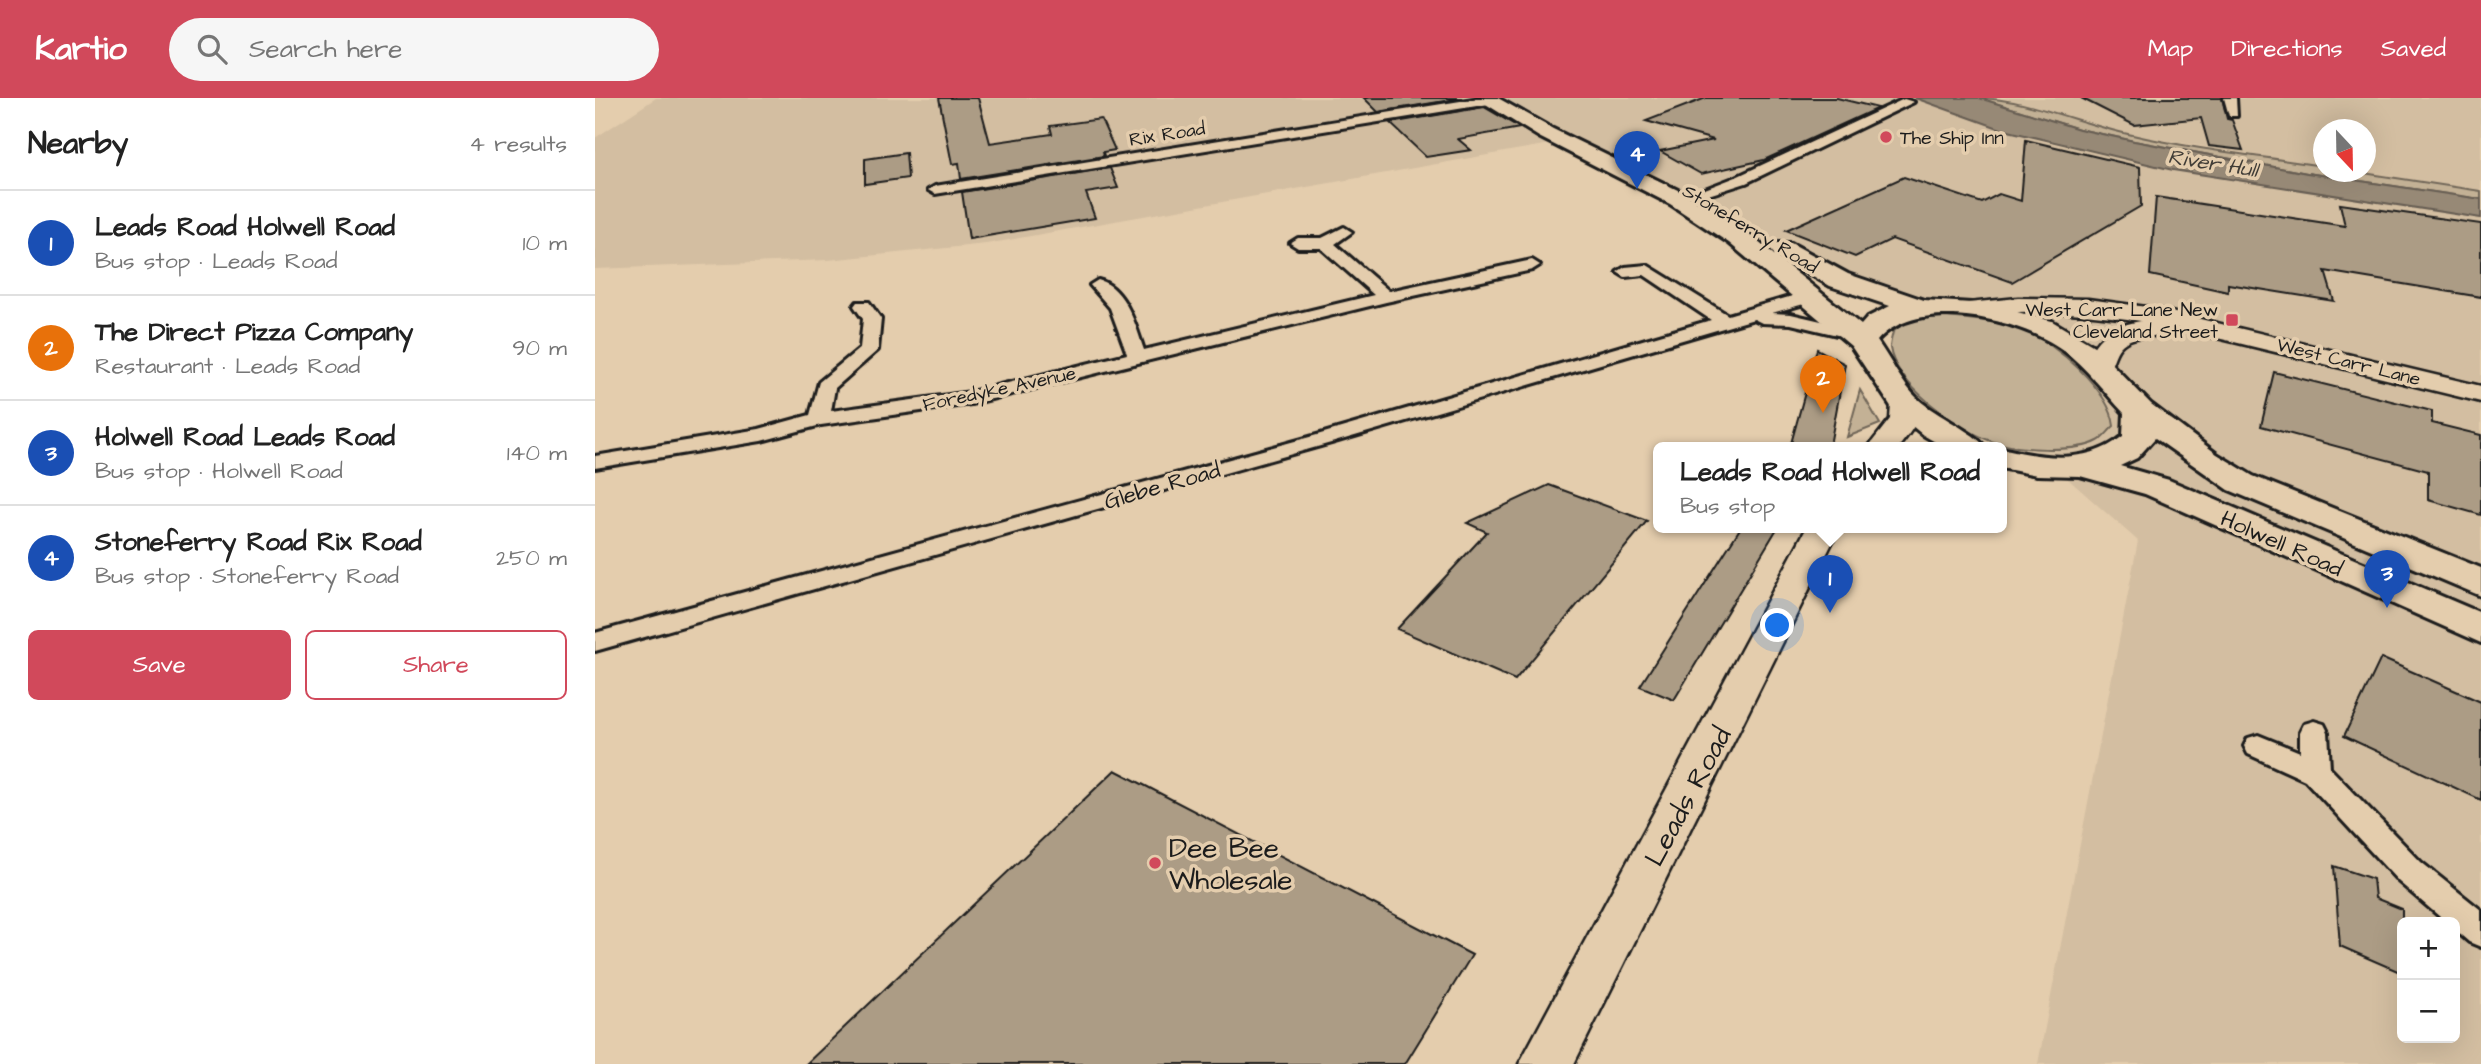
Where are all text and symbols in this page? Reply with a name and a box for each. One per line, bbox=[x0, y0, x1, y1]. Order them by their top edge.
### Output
search box bbox=[169, 18, 659, 81]
text: Kartio bbox=[35, 26, 127, 72]
icon: search bbox=[193, 30, 231, 68]
text: Search here bbox=[249, 31, 402, 67]
text: Map bbox=[2148, 32, 2193, 66]
text: Directions bbox=[2231, 32, 2343, 66]
text: Saved bbox=[2381, 32, 2446, 66]
street label: Rix Road bbox=[1127, 115, 1207, 154]
north arrow bbox=[2313, 119, 2376, 182]
text: Nearby bbox=[28, 123, 128, 165]
place label: The Ship Inn bbox=[1900, 125, 2004, 152]
text: 4 results bbox=[469, 128, 567, 160]
marker: The Ship Inn bbox=[1878, 129, 1894, 145]
pin: 4 bbox=[1614, 131, 1660, 189]
water label: River Hull bbox=[2166, 142, 2262, 185]
street label: Stoneferry Road bbox=[1677, 178, 1824, 282]
text: Leads Road Holwell Road bbox=[95, 209, 395, 245]
text: 1 bbox=[50, 227, 52, 259]
text: 10 m bbox=[522, 227, 567, 259]
text: Bus stop · Leads Road bbox=[95, 245, 337, 277]
place label: West Carr Lane New Cleveland Street bbox=[2026, 297, 2218, 346]
marker: West Carr Lane New Cleveland Street bbox=[2224, 312, 2240, 328]
text: The Direct Pizza Company bbox=[95, 314, 413, 350]
text: 2 bbox=[44, 332, 58, 364]
text: 90 m bbox=[512, 332, 567, 364]
street label: West Carr Lane bbox=[2274, 332, 2423, 393]
text: Restaurant · Leads Road bbox=[95, 350, 360, 382]
pin: 2 bbox=[1800, 355, 1846, 413]
street label: Foredyke Avenue bbox=[920, 360, 1079, 420]
text: Holwell Road Leads Road bbox=[95, 419, 395, 455]
text: 3 bbox=[45, 437, 57, 469]
text: 140 m bbox=[507, 437, 567, 469]
popup bbox=[1653, 442, 2007, 533]
street label: Glebe Road bbox=[1100, 454, 1224, 518]
text: Leads Road Holwell Road bbox=[1680, 454, 1980, 490]
text: Bus stop · Holwell Road bbox=[95, 455, 343, 487]
text: Bus stop bbox=[1680, 490, 1775, 522]
street label: Holwell Road bbox=[2215, 503, 2348, 585]
text: Stoneferry Road Rix Road bbox=[95, 524, 422, 560]
text: 4 bbox=[43, 542, 59, 574]
text: 250 m bbox=[496, 542, 567, 574]
pin: 3 bbox=[2364, 550, 2410, 608]
pin: 1 bbox=[1807, 555, 1853, 613]
text: Bus stop · Stoneferry Road bbox=[95, 560, 399, 592]
your location bbox=[1760, 608, 1794, 642]
button: Save bbox=[28, 630, 291, 700]
button: Share bbox=[305, 630, 567, 700]
street label: Leads Road bbox=[1635, 720, 1741, 873]
place label: Dee Bee Wholesale bbox=[1169, 829, 1292, 900]
marker: Dee Bee Wholesale bbox=[1147, 855, 1163, 871]
map controls bbox=[2397, 917, 2460, 1043]
button: + bbox=[2397, 917, 2460, 980]
button: − bbox=[2397, 980, 2460, 1043]

